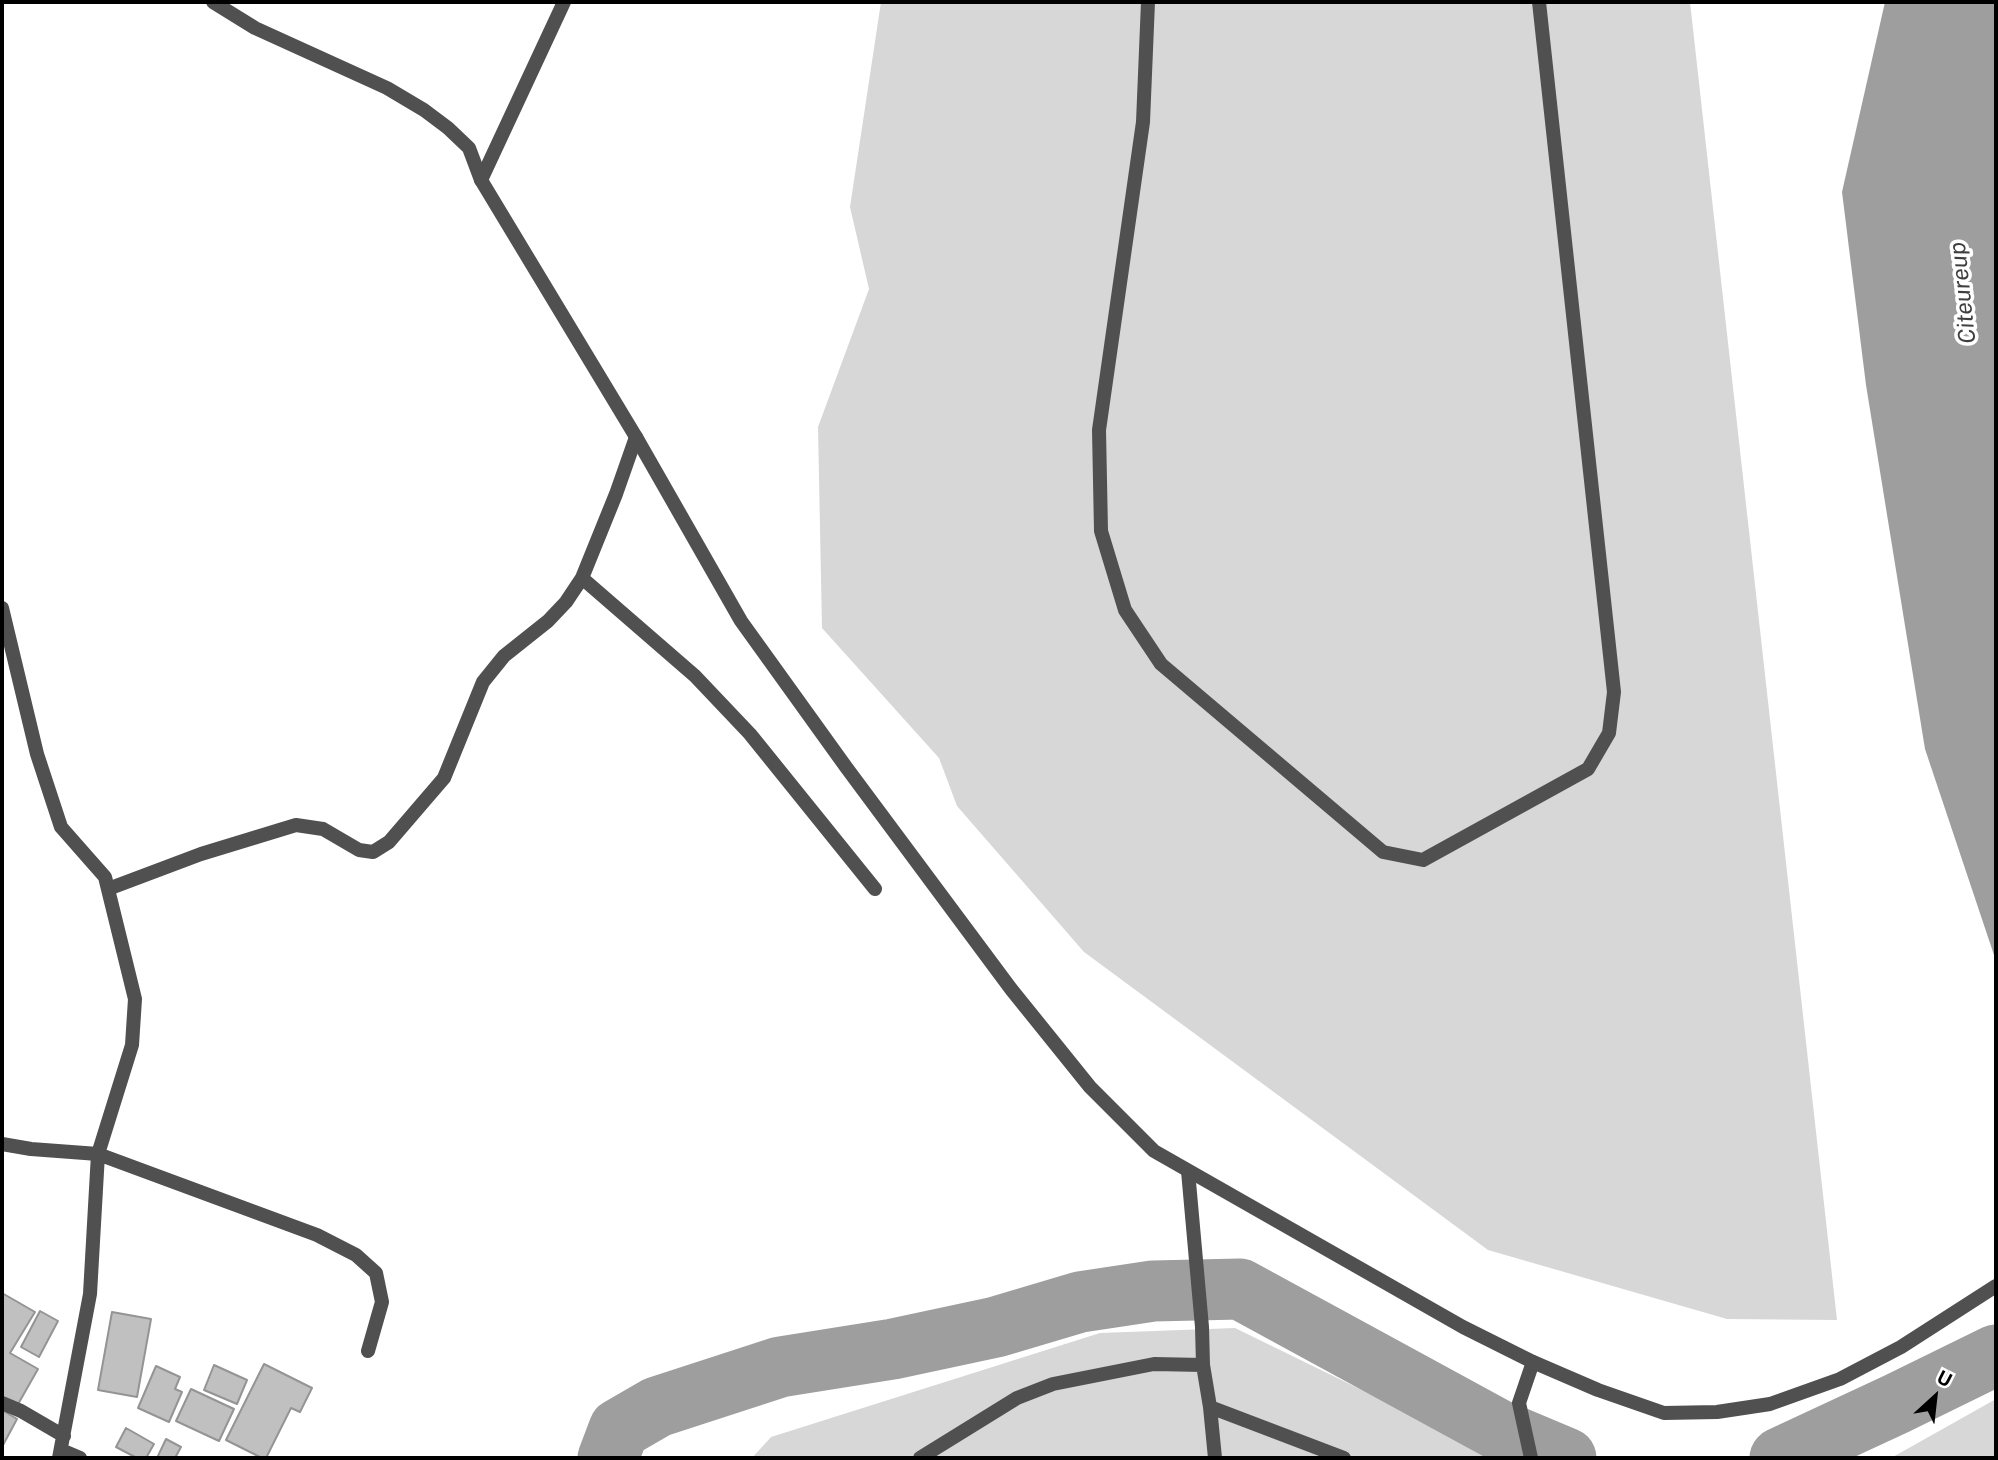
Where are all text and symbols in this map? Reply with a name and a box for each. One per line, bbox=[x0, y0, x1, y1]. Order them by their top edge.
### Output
water label: Citeureup bbox=[1944, 241, 1982, 345]
north arrow bbox=[1900, 1362, 1970, 1432]
text: U bbox=[1933, 1365, 1956, 1391]

